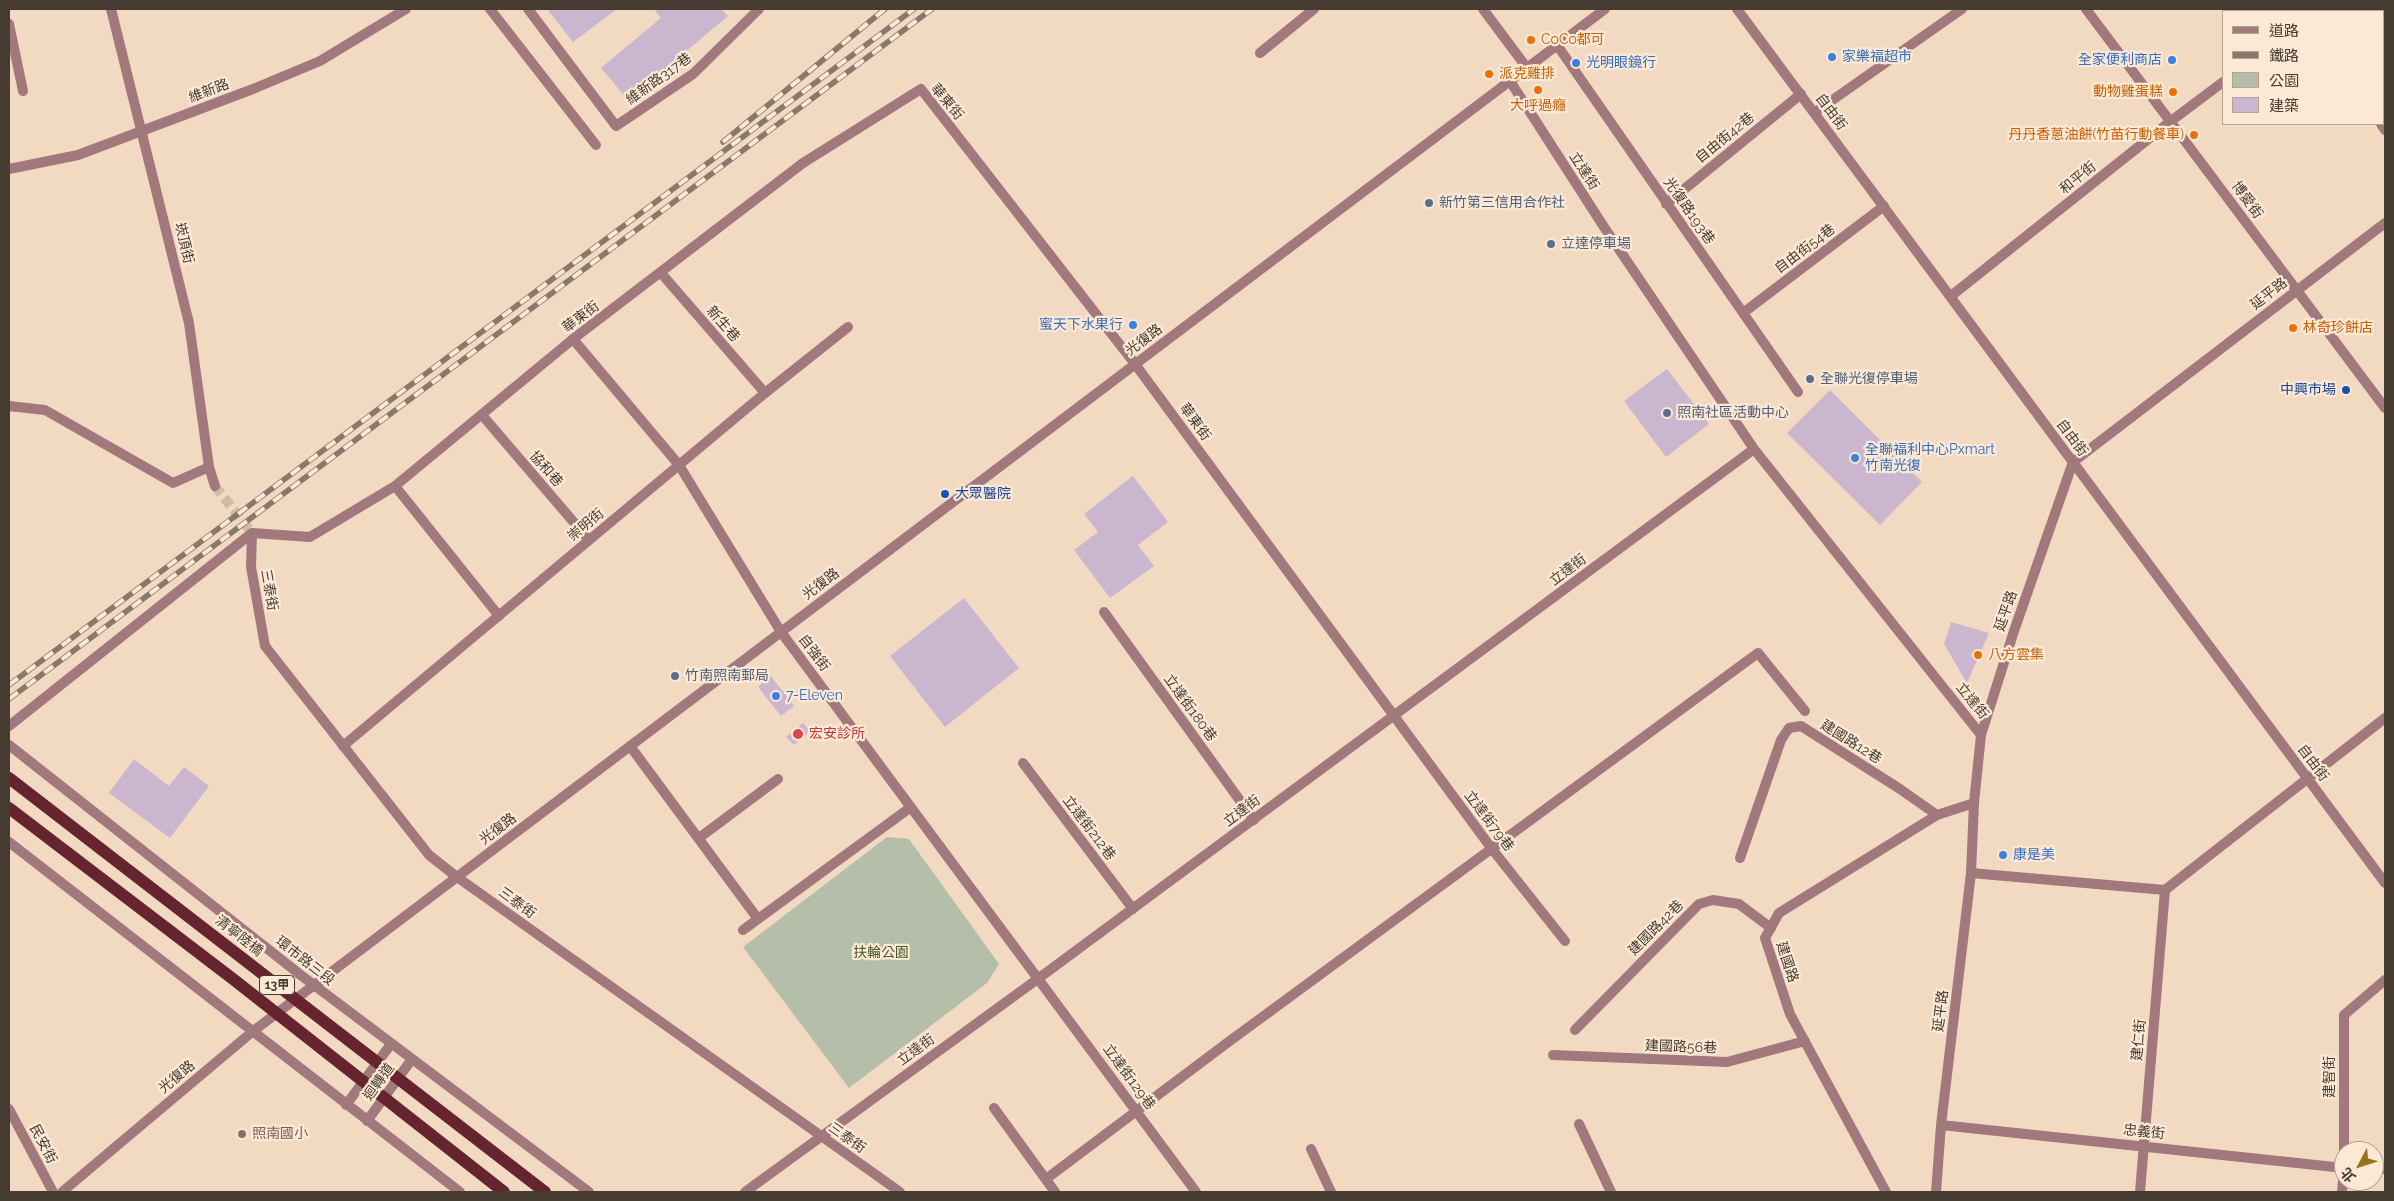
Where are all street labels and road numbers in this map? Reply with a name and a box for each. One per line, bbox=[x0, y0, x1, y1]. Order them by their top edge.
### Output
street label: 維新路317巷 bbox=[623, 50, 695, 108]
street label: 維新路 bbox=[186, 76, 232, 106]
street label: 華東街 bbox=[927, 81, 967, 123]
street label: 自由街 bbox=[1812, 90, 1850, 134]
street label: 自由街42巷 bbox=[1692, 109, 1758, 167]
street label: 立達街 bbox=[1566, 149, 1602, 193]
street label: 和平街 bbox=[2056, 158, 2100, 198]
street label: 光復路193巷 bbox=[1660, 174, 1718, 248]
street label: 博愛街 bbox=[2228, 178, 2266, 222]
street label: 崁頂街 bbox=[171, 221, 197, 265]
street label: 自由街54巷 bbox=[1771, 221, 1839, 277]
street label: 延平路 bbox=[2247, 274, 2291, 314]
street label: 華東街 bbox=[559, 298, 603, 336]
street label: 新生巷 bbox=[703, 303, 743, 345]
street label: 光復路 bbox=[1122, 321, 1166, 359]
street label: 華東街 bbox=[1176, 400, 1214, 444]
street label: 自由街 bbox=[2053, 416, 2091, 460]
street label: 協和巷 bbox=[526, 448, 566, 490]
street label: 崇明街 bbox=[565, 505, 607, 545]
street label: 立達街 bbox=[1546, 551, 1590, 589]
street label: 光復路 bbox=[799, 565, 843, 603]
street label: 三泰街 bbox=[257, 568, 281, 612]
street label: 延平路 bbox=[1991, 588, 2021, 634]
street label: 自強街 bbox=[795, 631, 833, 675]
street label: 立達街180巷 bbox=[1160, 671, 1220, 745]
street label: 立達街 bbox=[1952, 679, 1992, 723]
street label: 建國路12巷 bbox=[1817, 717, 1885, 767]
street label: 自由街 bbox=[2294, 741, 2332, 785]
street label: 立達街79巷 bbox=[1461, 787, 1517, 855]
street label: 立達街212巷 bbox=[1059, 792, 1119, 864]
street label: 立達街 bbox=[1220, 792, 1264, 830]
street label: 光復路 bbox=[476, 810, 520, 848]
street label: 三泰街 bbox=[495, 884, 539, 922]
street label: 建國路42巷 bbox=[1625, 897, 1687, 959]
street label: 清寧陸橋 bbox=[212, 912, 266, 960]
street label: 環市路三段 bbox=[272, 933, 338, 989]
street label: 建國路 bbox=[1773, 939, 1801, 985]
road number: 13甲 bbox=[260, 976, 294, 994]
street label: 延平路 bbox=[1930, 989, 1952, 1033]
street label: 建仁街 bbox=[2129, 1018, 2149, 1062]
street label: 立達街 bbox=[894, 1031, 938, 1069]
street label: 建國路56巷 bbox=[1645, 1037, 1717, 1057]
street label: 立達街129巷 bbox=[1099, 1041, 1159, 1113]
street label: 建智街 bbox=[2322, 1056, 2338, 1098]
street label: 光復路 bbox=[156, 1057, 198, 1097]
street label: 迴轉道 bbox=[360, 1060, 398, 1104]
street label: 三泰街 bbox=[825, 1119, 869, 1157]
street label: 忠義街 bbox=[2122, 1121, 2166, 1143]
street label: 民安街 bbox=[26, 1122, 60, 1166]

